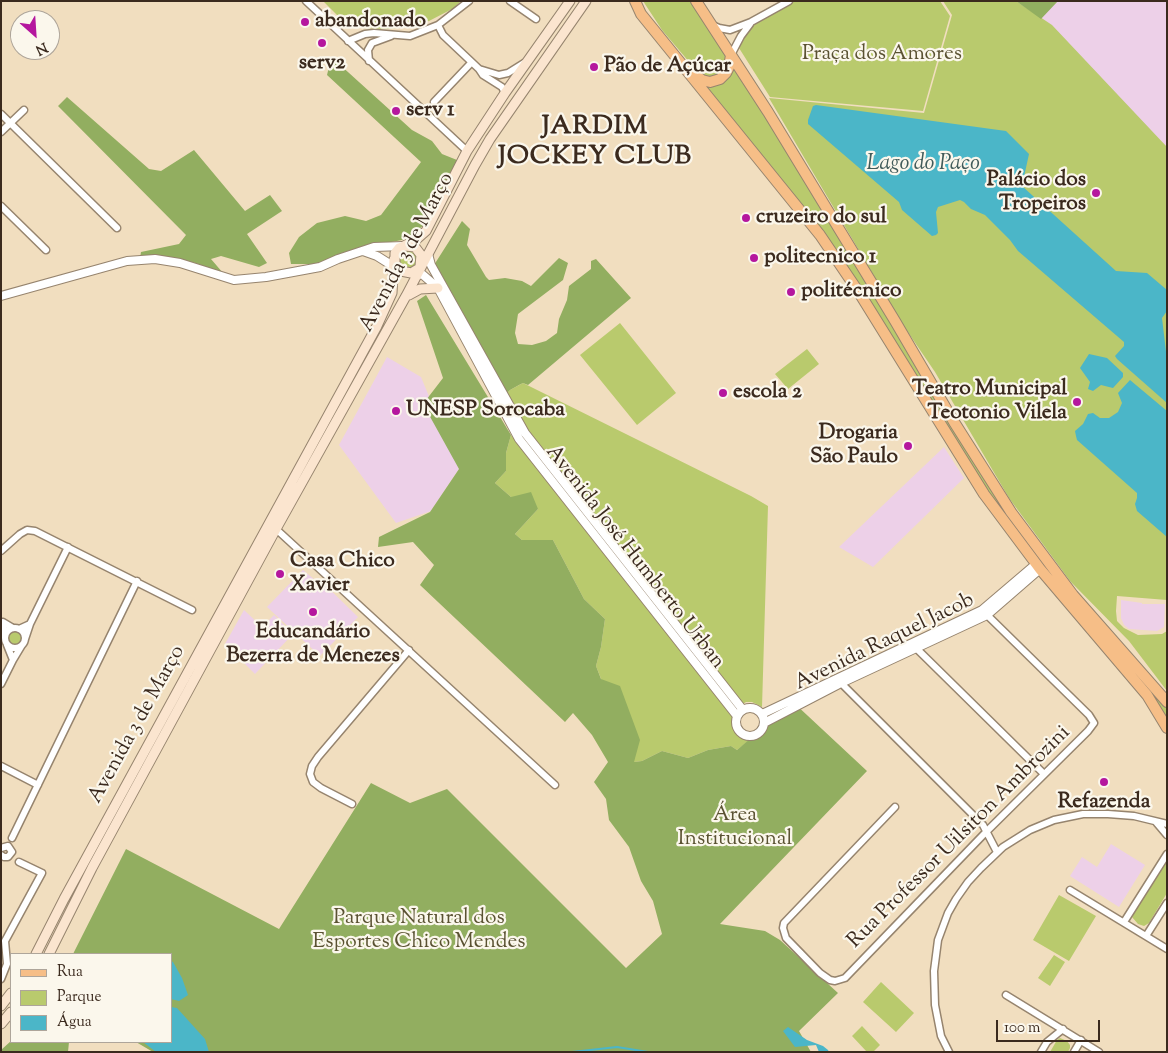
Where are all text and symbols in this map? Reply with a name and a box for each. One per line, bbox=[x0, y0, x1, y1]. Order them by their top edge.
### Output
place label: abandonado bbox=[315, 9, 426, 35]
north arrow bbox=[10, 10, 60, 60]
marker: abandonado bbox=[299, 16, 311, 28]
text: N bbox=[32, 36, 51, 59]
marker: serv2 bbox=[316, 37, 328, 49]
park label: Praça dos Amores bbox=[802, 42, 962, 68]
place label: serv2 bbox=[299, 51, 345, 77]
place label: Pão de Açúcar bbox=[604, 54, 731, 80]
marker: Pão de Açúcar bbox=[588, 61, 600, 73]
place label: serv 1 bbox=[406, 98, 455, 124]
marker: serv 1 bbox=[390, 105, 402, 117]
district label: JARDIM JOCKEY CLUB bbox=[497, 113, 693, 174]
water label: Lago do Paço bbox=[866, 152, 980, 178]
place label: Palácio dos Tropeiros bbox=[987, 168, 1086, 218]
street label: Avenida 3 de Março bbox=[355, 169, 461, 337]
marker: Palácio dos Tropeiros bbox=[1090, 187, 1102, 199]
place label: cruzeiro do sul bbox=[756, 205, 887, 231]
marker: cruzeiro do sul bbox=[740, 212, 752, 224]
place label: politecnico 1 bbox=[764, 245, 876, 271]
marker: politecnico 1 bbox=[748, 252, 760, 264]
place label: politécnico bbox=[801, 279, 901, 305]
marker: politécnico bbox=[785, 286, 797, 298]
place label: Teatro Municipal Teotonio Vilela bbox=[912, 377, 1067, 427]
place label: escola 2 bbox=[733, 380, 802, 406]
marker: escola 2 bbox=[717, 387, 729, 399]
marker: Teatro Municipal Teotonio Vilela bbox=[1071, 396, 1083, 408]
place label: UNESP Sorocaba bbox=[406, 398, 565, 424]
marker: UNESP Sorocaba bbox=[390, 405, 402, 417]
place label: Drogaria São Paulo bbox=[810, 421, 898, 471]
marker: Drogaria São Paulo bbox=[902, 440, 914, 452]
street label: Avenida José Humberto Urban bbox=[539, 441, 729, 675]
place label: Casa Chico Xavier bbox=[290, 549, 395, 599]
marker: Casa Chico Xavier bbox=[274, 568, 286, 580]
street label: Avenida Raquel Jacob bbox=[791, 589, 979, 697]
marker: Educandário Bezerra de Menezes bbox=[307, 606, 319, 618]
place label: Educandário Bezerra de Menezes bbox=[226, 620, 400, 670]
street label: Avenida 3 de Março bbox=[84, 642, 192, 808]
street label: Rua Professor Uilsiton Ambrozini bbox=[843, 721, 1077, 955]
marker: Refazenda bbox=[1098, 776, 1110, 788]
place label: Refazenda bbox=[1058, 790, 1150, 816]
park label: Área Institucional bbox=[678, 803, 792, 853]
park label: Parque Natural dos Esportes Chico Mendes bbox=[313, 906, 525, 956]
legend bbox=[10, 953, 172, 1043]
text: Rua bbox=[57, 962, 83, 983]
text: Parque bbox=[57, 987, 101, 1008]
scale bar bbox=[998, 1010, 1102, 1042]
text: Água bbox=[57, 1012, 92, 1033]
text: 100 m bbox=[1004, 1018, 1040, 1039]

